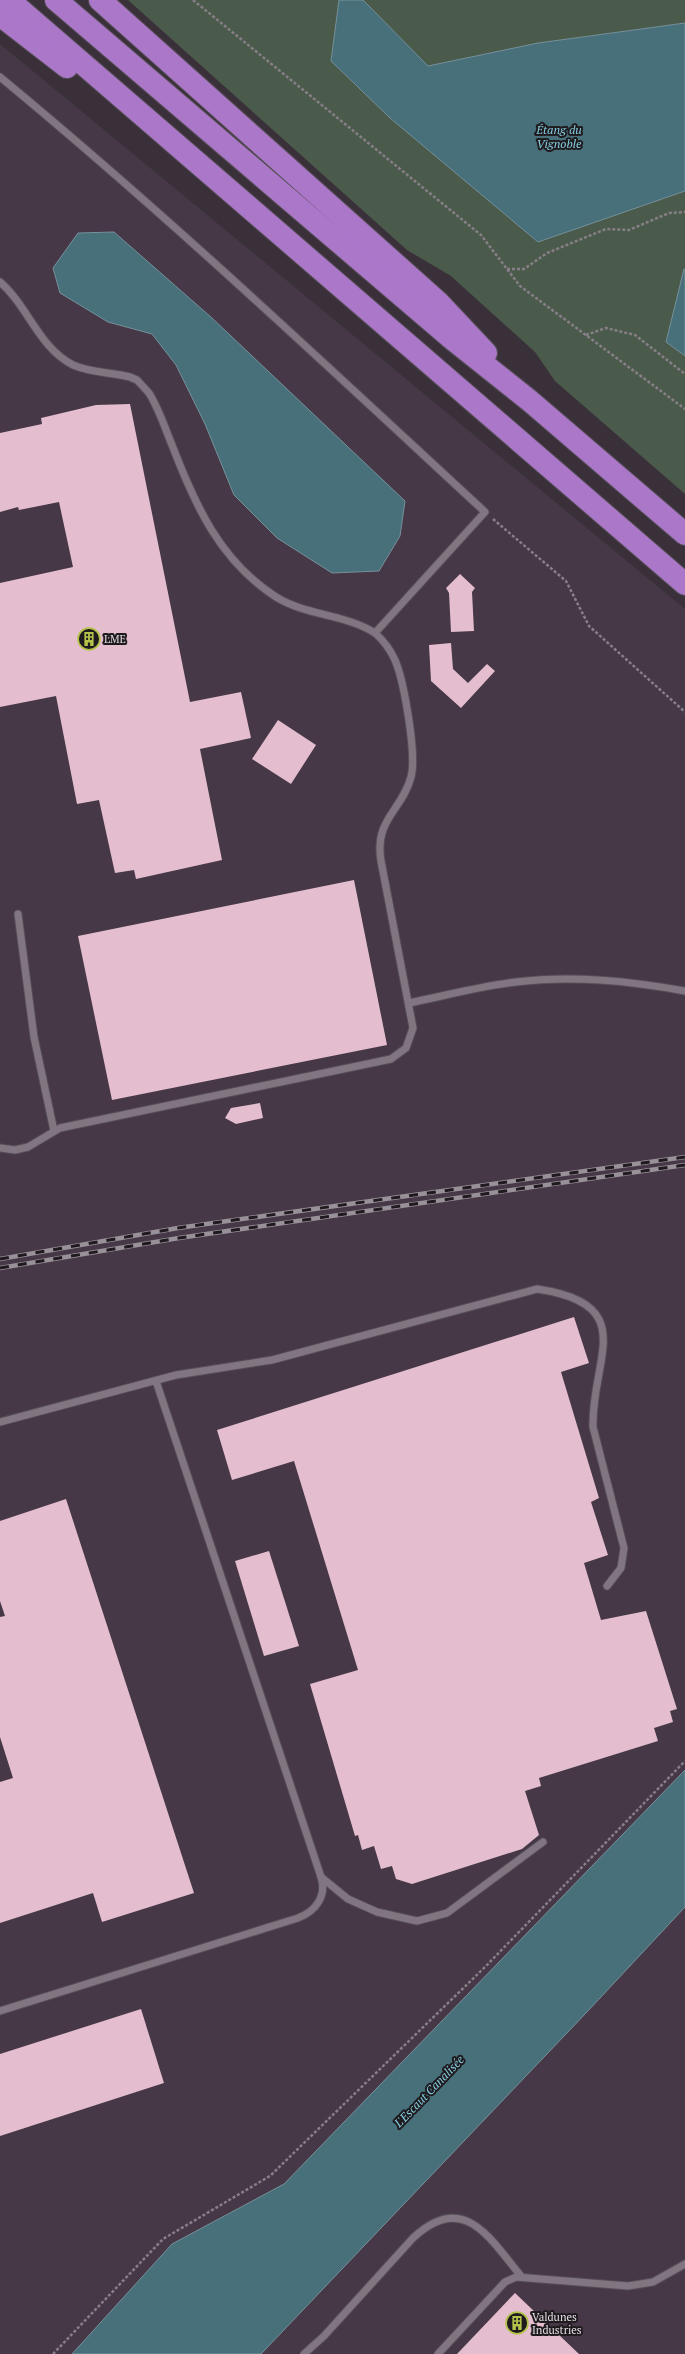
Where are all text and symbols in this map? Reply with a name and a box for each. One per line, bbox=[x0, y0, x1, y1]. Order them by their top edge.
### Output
water label: Étang du Vignoble bbox=[535, 122, 582, 151]
building icon: LME bbox=[76, 626, 102, 652]
place label: LME bbox=[104, 632, 126, 646]
water label: L'Escaut Canalisée bbox=[390, 2052, 467, 2131]
building icon: Valdunes Industries bbox=[504, 2310, 530, 2336]
place label: Valdunes Industries bbox=[532, 2310, 582, 2337]

